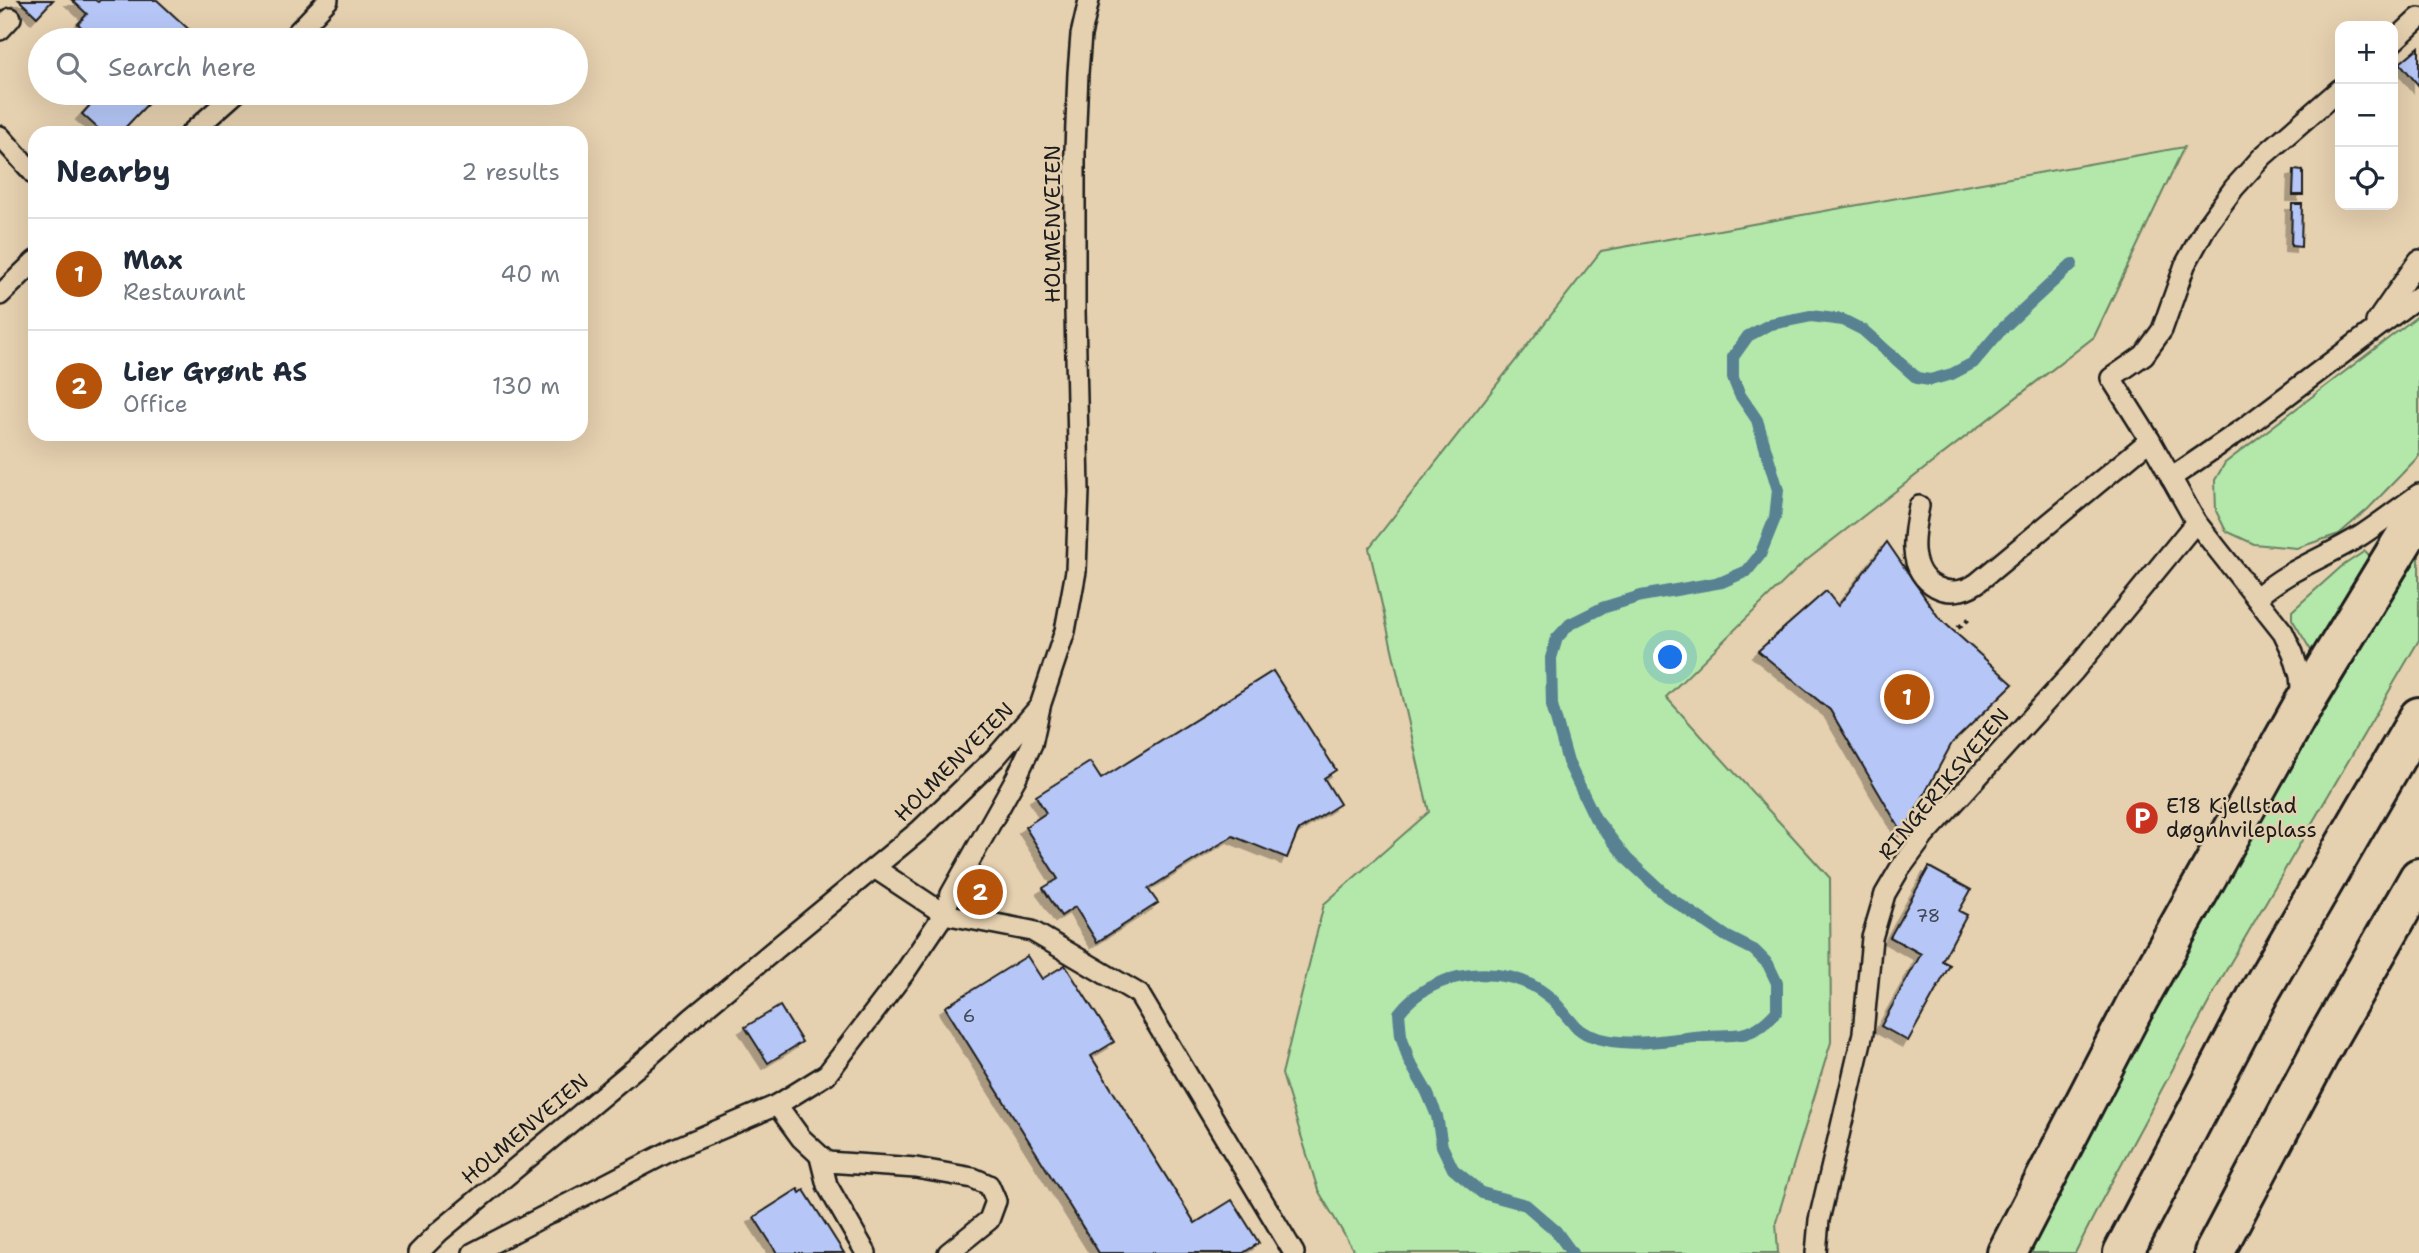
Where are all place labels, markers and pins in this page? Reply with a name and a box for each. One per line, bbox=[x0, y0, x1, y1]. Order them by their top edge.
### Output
pin: 1 bbox=[1884, 671, 1930, 723]
place label: E18 Kjellstad døgnhvileplass bbox=[2166, 792, 2317, 844]
parking icon: E18 Kjellstad døgnhvileplass bbox=[2123, 799, 2161, 837]
pin: 2 bbox=[957, 866, 1003, 918]

